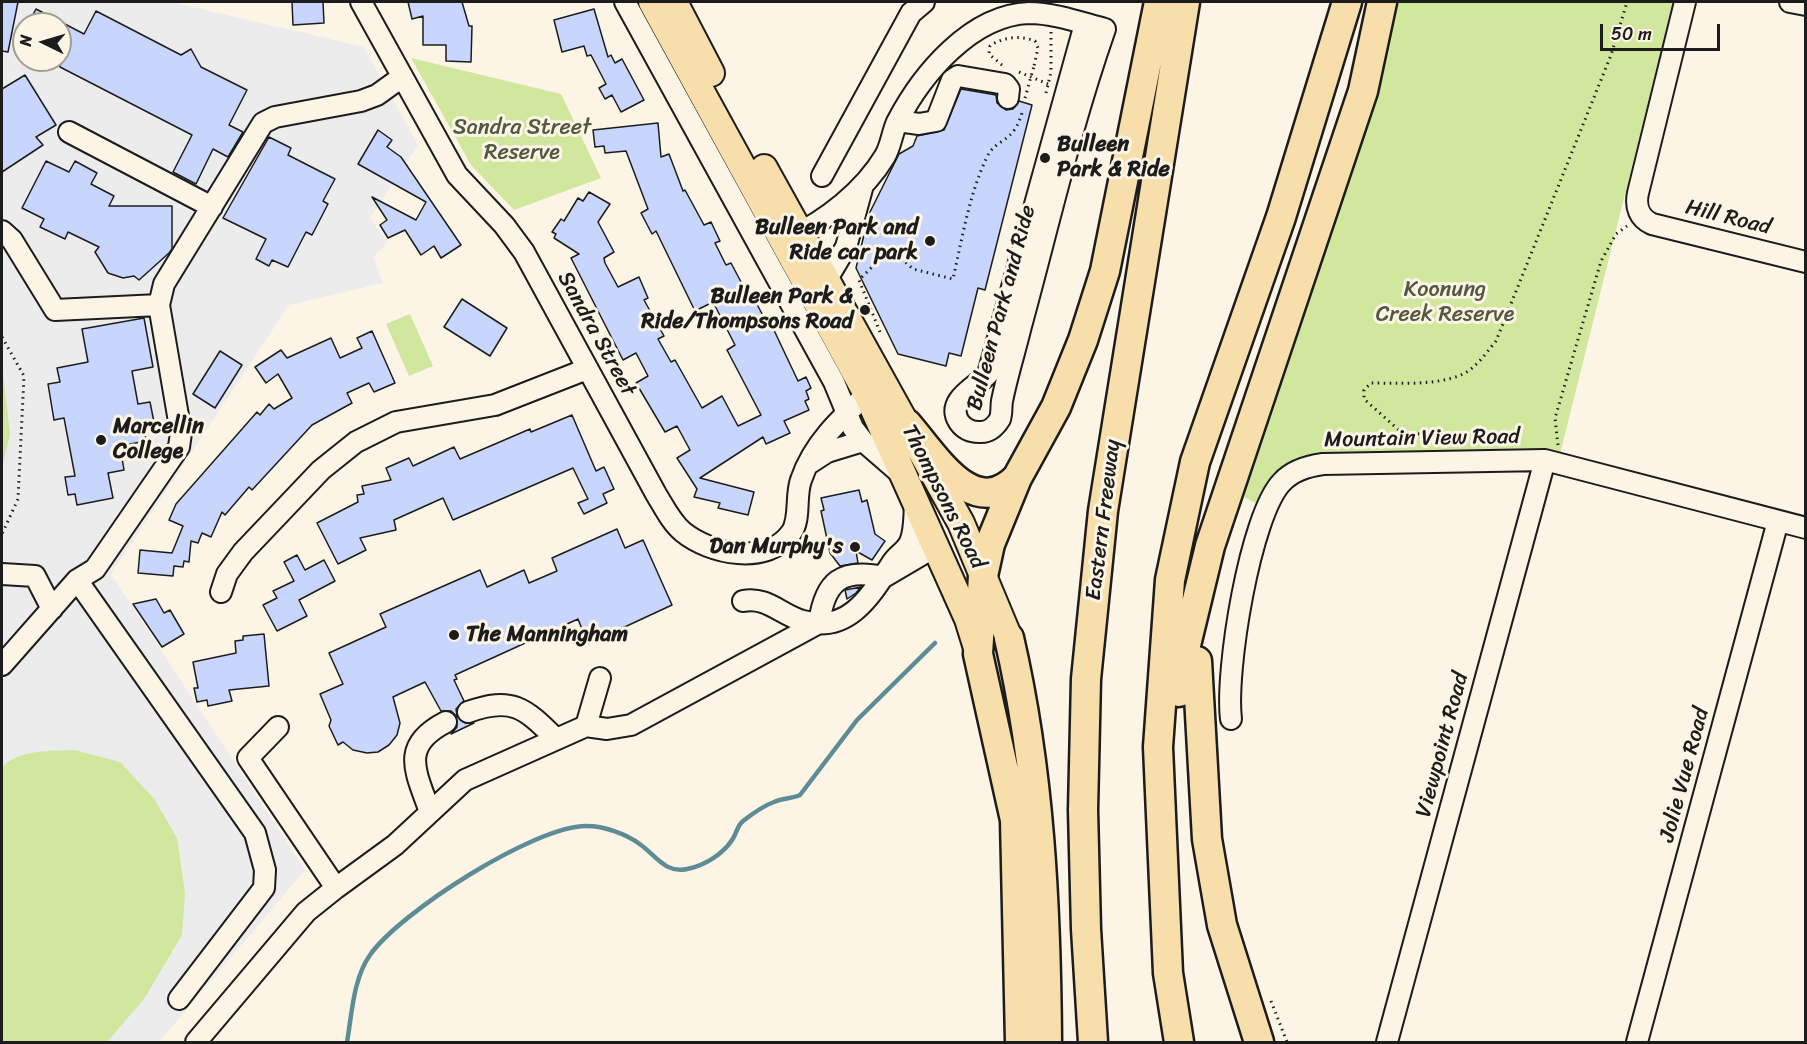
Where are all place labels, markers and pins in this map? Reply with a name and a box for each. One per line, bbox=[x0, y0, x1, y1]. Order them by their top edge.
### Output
place label: Bulleen Park & Ride bbox=[1057, 132, 1170, 184]
marker: Bulleen Park & Ride bbox=[1038, 151, 1052, 165]
place label: Bulleen Park and Ride car park bbox=[755, 215, 918, 266]
marker: Bulleen Park and Ride car park bbox=[923, 234, 937, 248]
place label: Bulleen Park & Ride/Thompsons Road bbox=[641, 284, 853, 336]
marker: Bulleen Park & Ride/Thompsons Road bbox=[858, 303, 872, 317]
place label: Marcellin College bbox=[113, 414, 204, 466]
marker: Marcellin College bbox=[94, 433, 108, 447]
place label: Dan Murphy's bbox=[710, 534, 843, 560]
marker: Dan Murphy's bbox=[848, 540, 862, 554]
place label: The Manningham bbox=[466, 622, 628, 648]
marker: The Manningham bbox=[447, 628, 461, 642]

